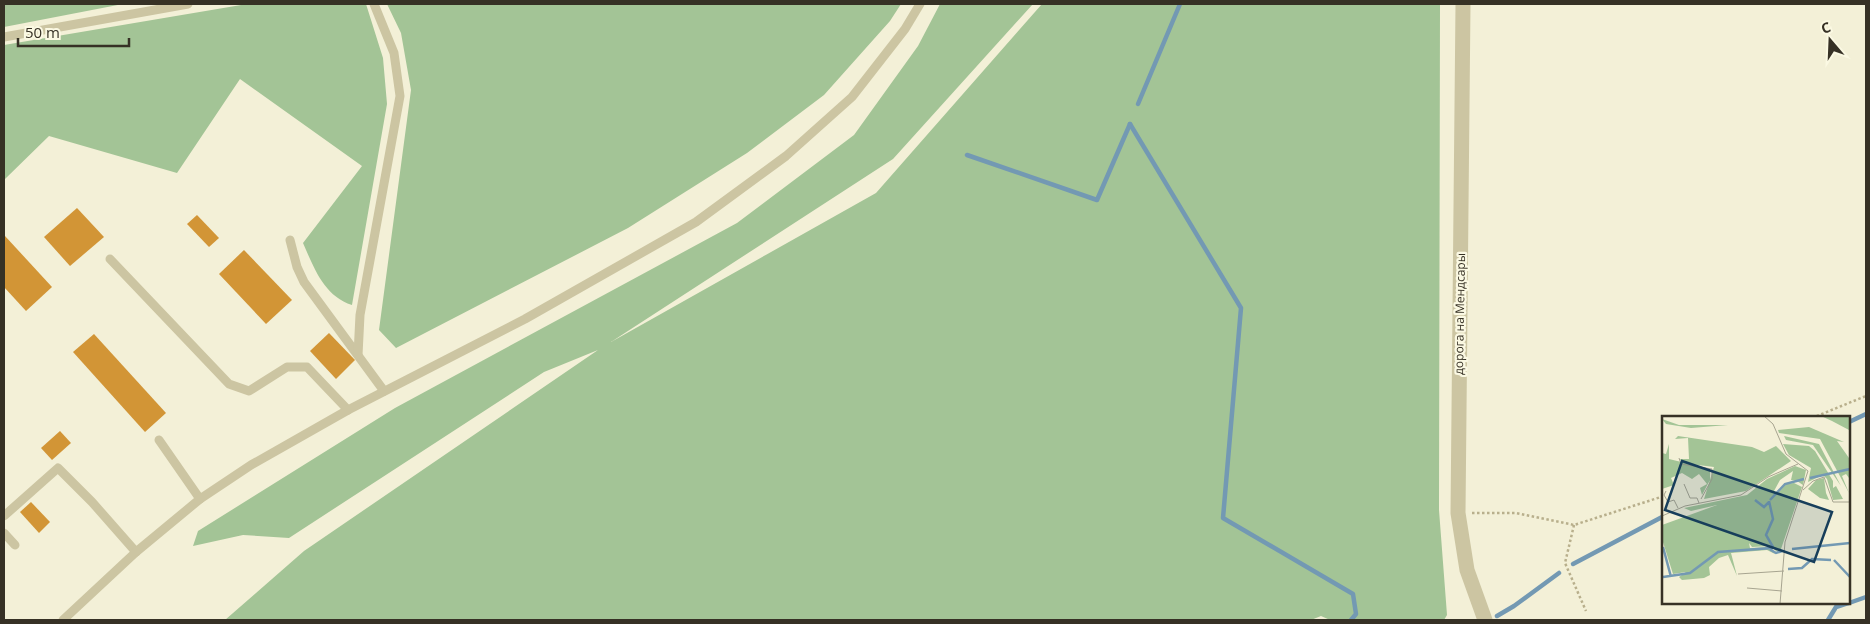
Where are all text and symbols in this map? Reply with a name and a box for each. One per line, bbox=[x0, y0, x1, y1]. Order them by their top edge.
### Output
scale bar bbox=[18, 15, 129, 47]
north arrow bbox=[1805, 15, 1855, 65]
text: С bbox=[1818, 17, 1833, 38]
text: 50 m bbox=[25, 22, 60, 42]
street label: дорога на Мендсары bbox=[1450, 253, 1469, 375]
inset map bbox=[1662, 416, 1850, 604]

